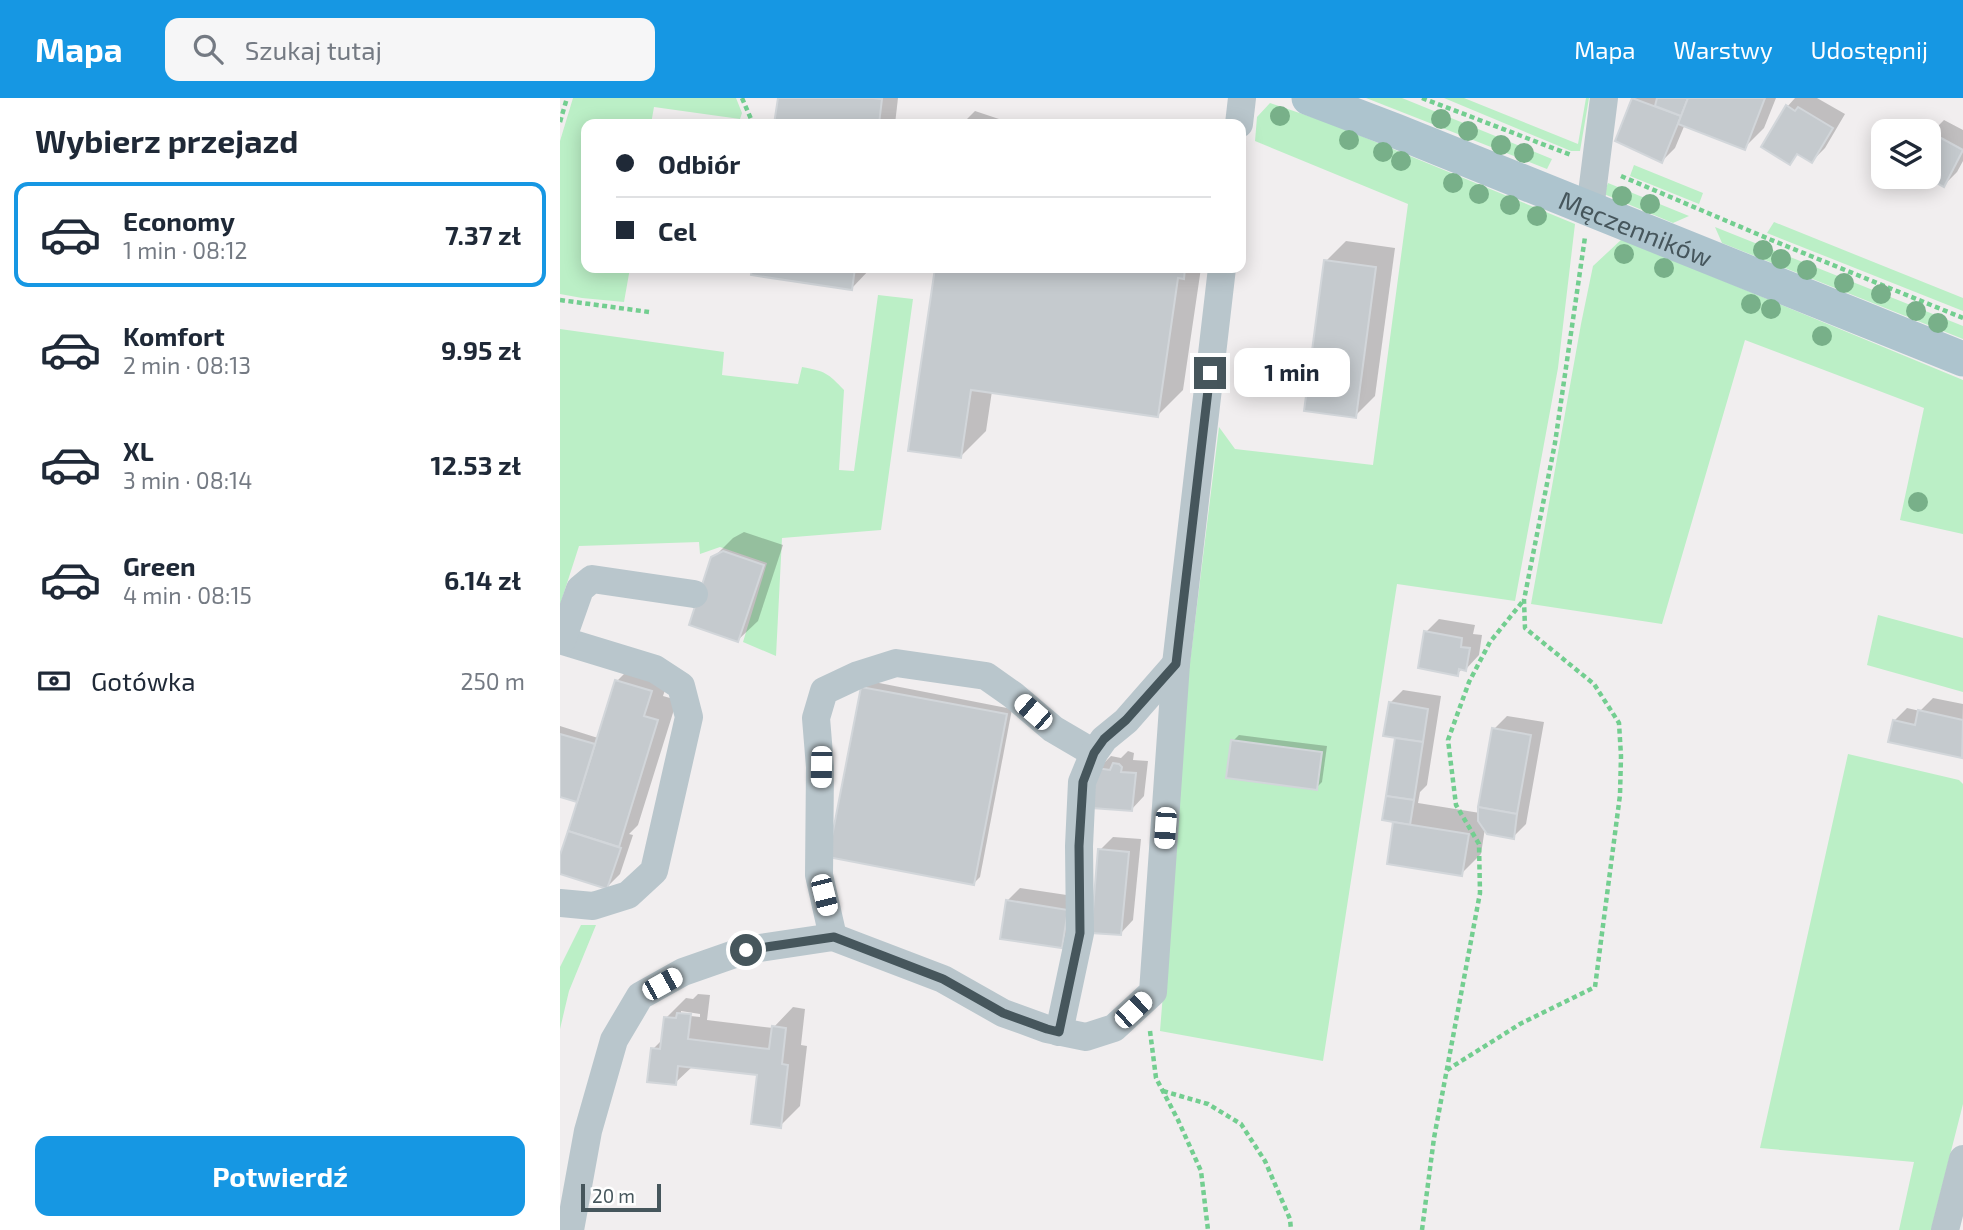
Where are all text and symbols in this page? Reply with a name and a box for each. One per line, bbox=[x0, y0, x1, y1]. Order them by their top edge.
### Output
search box bbox=[165, 18, 655, 81]
text: Mapa bbox=[35, 29, 123, 69]
icon: search bbox=[189, 30, 227, 68]
text: Szukaj tutaj bbox=[245, 34, 382, 65]
text: Mapa bbox=[1574, 35, 1636, 64]
text: Warstwy bbox=[1674, 35, 1773, 64]
text: Udostępnij bbox=[1811, 35, 1928, 64]
map controls bbox=[1871, 119, 1941, 189]
button: layers bbox=[1871, 119, 1941, 189]
text: Wybierz przejazd bbox=[35, 121, 298, 159]
text: Odbiór bbox=[658, 148, 740, 179]
street label: Męczenników bbox=[1555, 183, 1717, 272]
icon: car bbox=[39, 203, 102, 266]
text: Economy bbox=[123, 205, 235, 236]
text: Cel bbox=[658, 215, 696, 246]
text: 7.37 zł bbox=[445, 219, 521, 250]
text: 1 min · 08:12 bbox=[123, 236, 248, 264]
icon: car bbox=[39, 318, 102, 381]
text: Komfort bbox=[123, 320, 225, 351]
text: 9.95 zł bbox=[441, 334, 521, 365]
callout: 1 min bbox=[1234, 348, 1350, 398]
text: 2 min · 08:13 bbox=[123, 351, 251, 379]
route end bbox=[1194, 357, 1226, 389]
text: 1 min bbox=[1264, 358, 1320, 386]
icon: car bbox=[39, 433, 102, 496]
text: XL bbox=[123, 435, 154, 466]
text: 12.53 zł bbox=[431, 449, 521, 480]
text: 3 min · 08:14 bbox=[123, 466, 252, 494]
icon: car bbox=[39, 548, 102, 611]
text: Green bbox=[123, 550, 196, 581]
text: 6.14 zł bbox=[444, 564, 521, 595]
text: 4 min · 08:15 bbox=[123, 581, 252, 609]
icon: cash bbox=[35, 662, 73, 700]
text: Gotówka bbox=[91, 665, 196, 696]
text: 250 m bbox=[461, 667, 525, 695]
car bbox=[1011, 690, 1056, 734]
car bbox=[811, 746, 832, 788]
car bbox=[1154, 806, 1177, 850]
car bbox=[809, 872, 840, 918]
route start bbox=[730, 934, 762, 966]
car bbox=[639, 965, 686, 1003]
car bbox=[1111, 988, 1156, 1032]
button: Potwierdź bbox=[35, 1136, 525, 1216]
scale bar bbox=[581, 1181, 662, 1213]
text: 20 m bbox=[592, 1184, 635, 1207]

